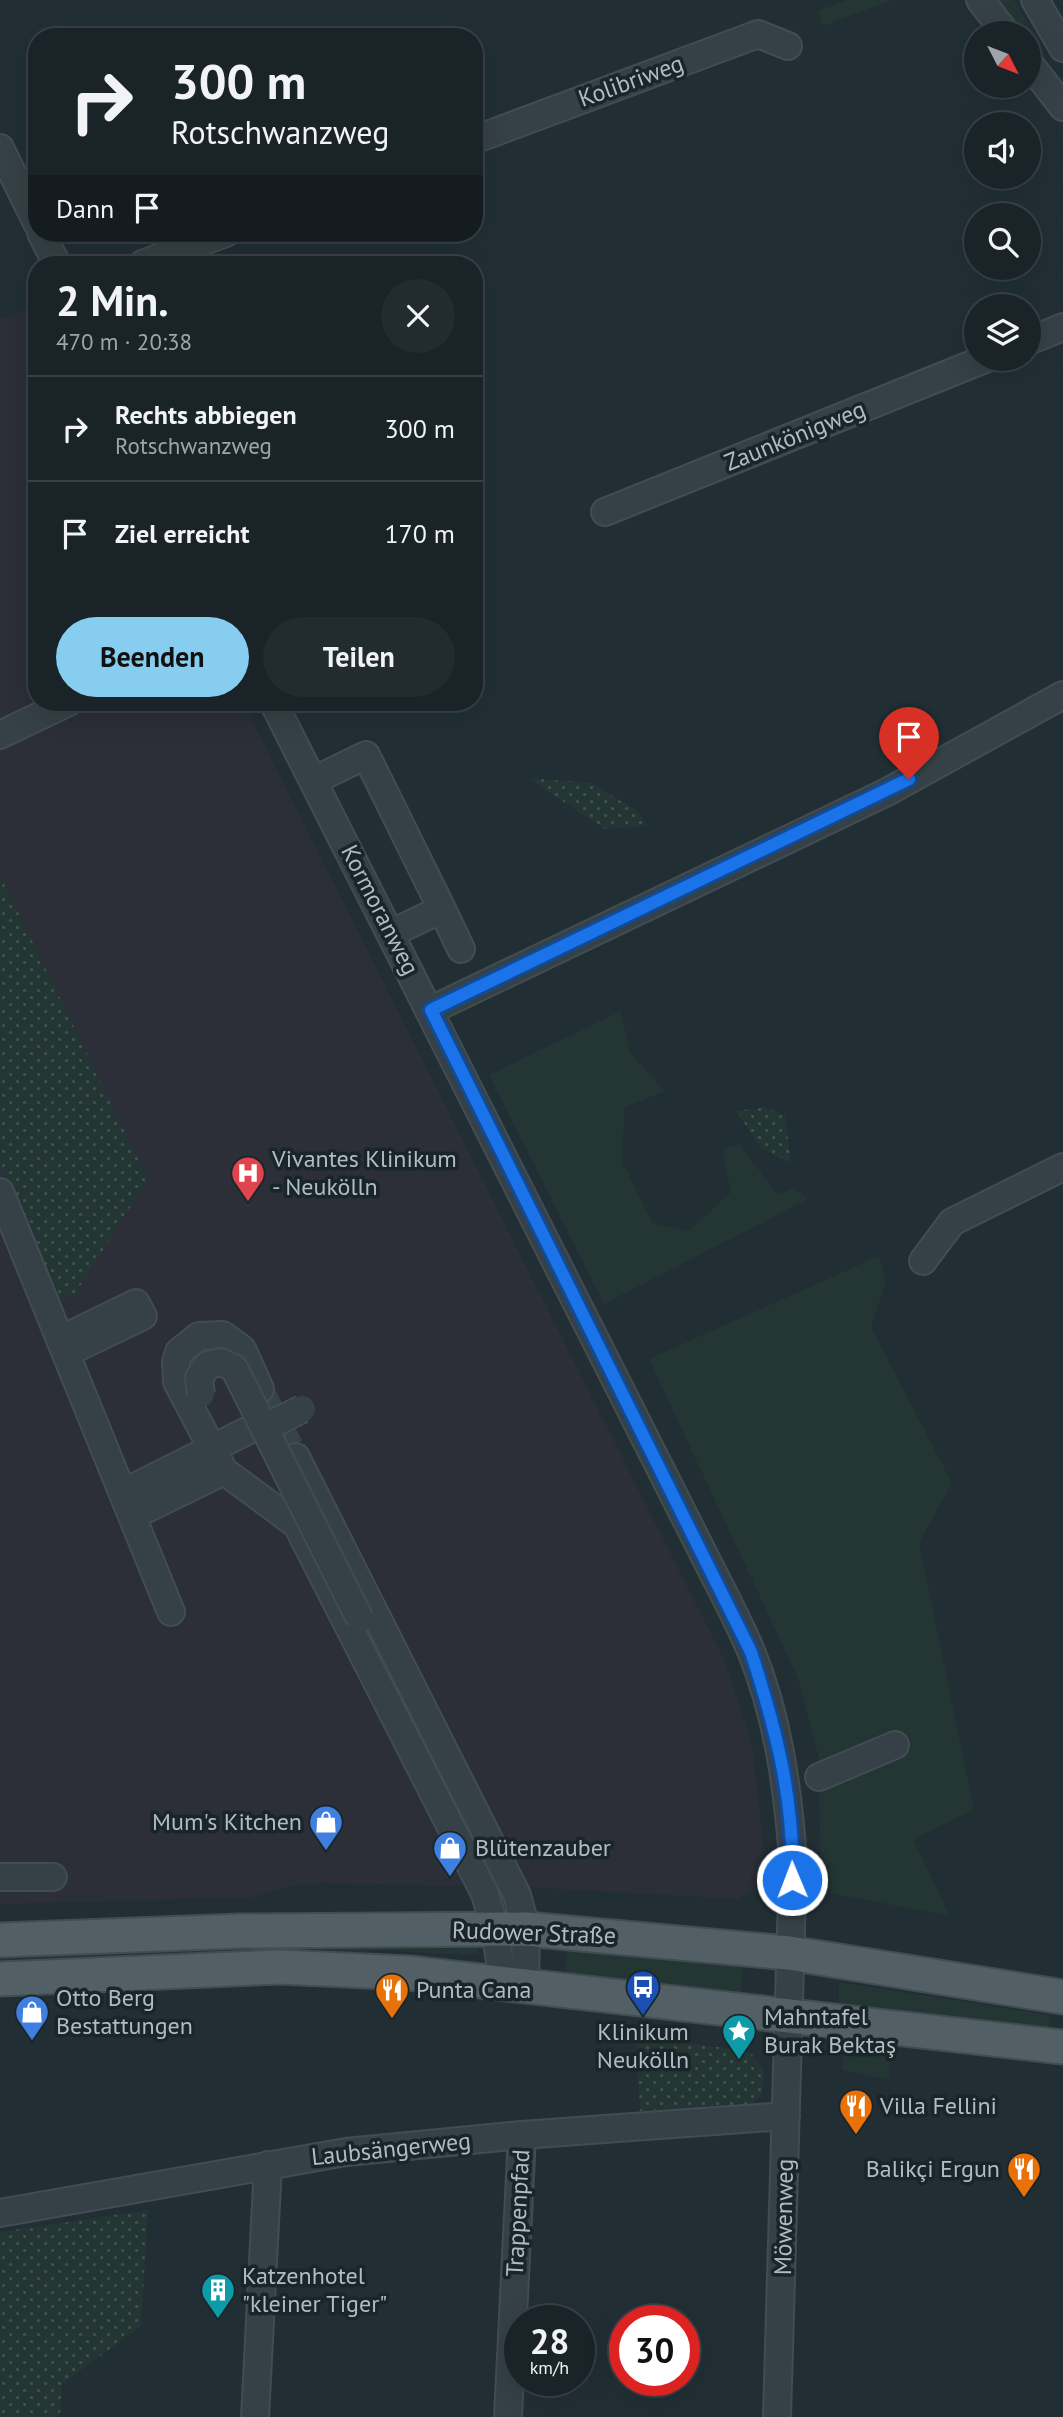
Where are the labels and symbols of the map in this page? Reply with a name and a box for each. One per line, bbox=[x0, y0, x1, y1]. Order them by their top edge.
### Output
north arrow bbox=[964, 21, 1041, 98]
street label: Kolibriweg bbox=[574, 47, 688, 114]
street label: Zaunkönigweg bbox=[720, 393, 870, 478]
pin bbox=[879, 707, 939, 779]
street label: Kormoranweg bbox=[334, 839, 427, 980]
place label: Vivantes Klinikum - Neukölln bbox=[271, 1143, 457, 1202]
hospital icon: Vivantes Klinikum - Neukölln bbox=[229, 1154, 267, 1203]
shop icon: Mum's Kitchen bbox=[307, 1803, 345, 1852]
place label: Mum's Kitchen bbox=[152, 1806, 302, 1837]
shop icon: Blütenzauber bbox=[431, 1829, 469, 1878]
place label: Blütenzauber bbox=[475, 1832, 611, 1863]
position arrow bbox=[755, 1843, 829, 1917]
street label: Rudower Straße bbox=[452, 1914, 616, 1951]
bus stop icon: Klinikum Neukölln bbox=[624, 1968, 662, 2017]
restaurant icon: Punta Cana bbox=[373, 1971, 411, 2020]
place label: Punta Cana bbox=[416, 1974, 531, 2005]
place label: Otto Berg Bestattungen bbox=[56, 1982, 193, 2041]
shop icon: Otto Berg Bestattungen bbox=[13, 1993, 51, 2042]
place label: Mahntafel Burak Bektaş bbox=[764, 2001, 896, 2060]
place icon: Mahntafel Burak Bektaş bbox=[720, 2012, 758, 2061]
place label: Klinikum Neukölln bbox=[597, 2016, 689, 2075]
restaurant icon: Villa Fellini bbox=[837, 2087, 875, 2136]
place label: Villa Fellini bbox=[879, 2090, 997, 2121]
street label: Laubsängerweg bbox=[310, 2125, 472, 2172]
street label: Trappenpfad bbox=[499, 2149, 536, 2277]
restaurant icon: Balikçi Ergun bbox=[1005, 2150, 1043, 2199]
place label: Balikçi Ergun bbox=[866, 2153, 1000, 2184]
street label: Möwenweg bbox=[767, 2158, 800, 2275]
place label: Katzenhotel "kleiner Tiger" bbox=[242, 2260, 387, 2319]
building icon: Katzenhotel "kleiner Tiger" bbox=[199, 2271, 237, 2320]
speed limit sign: 30 bbox=[609, 2305, 700, 2396]

